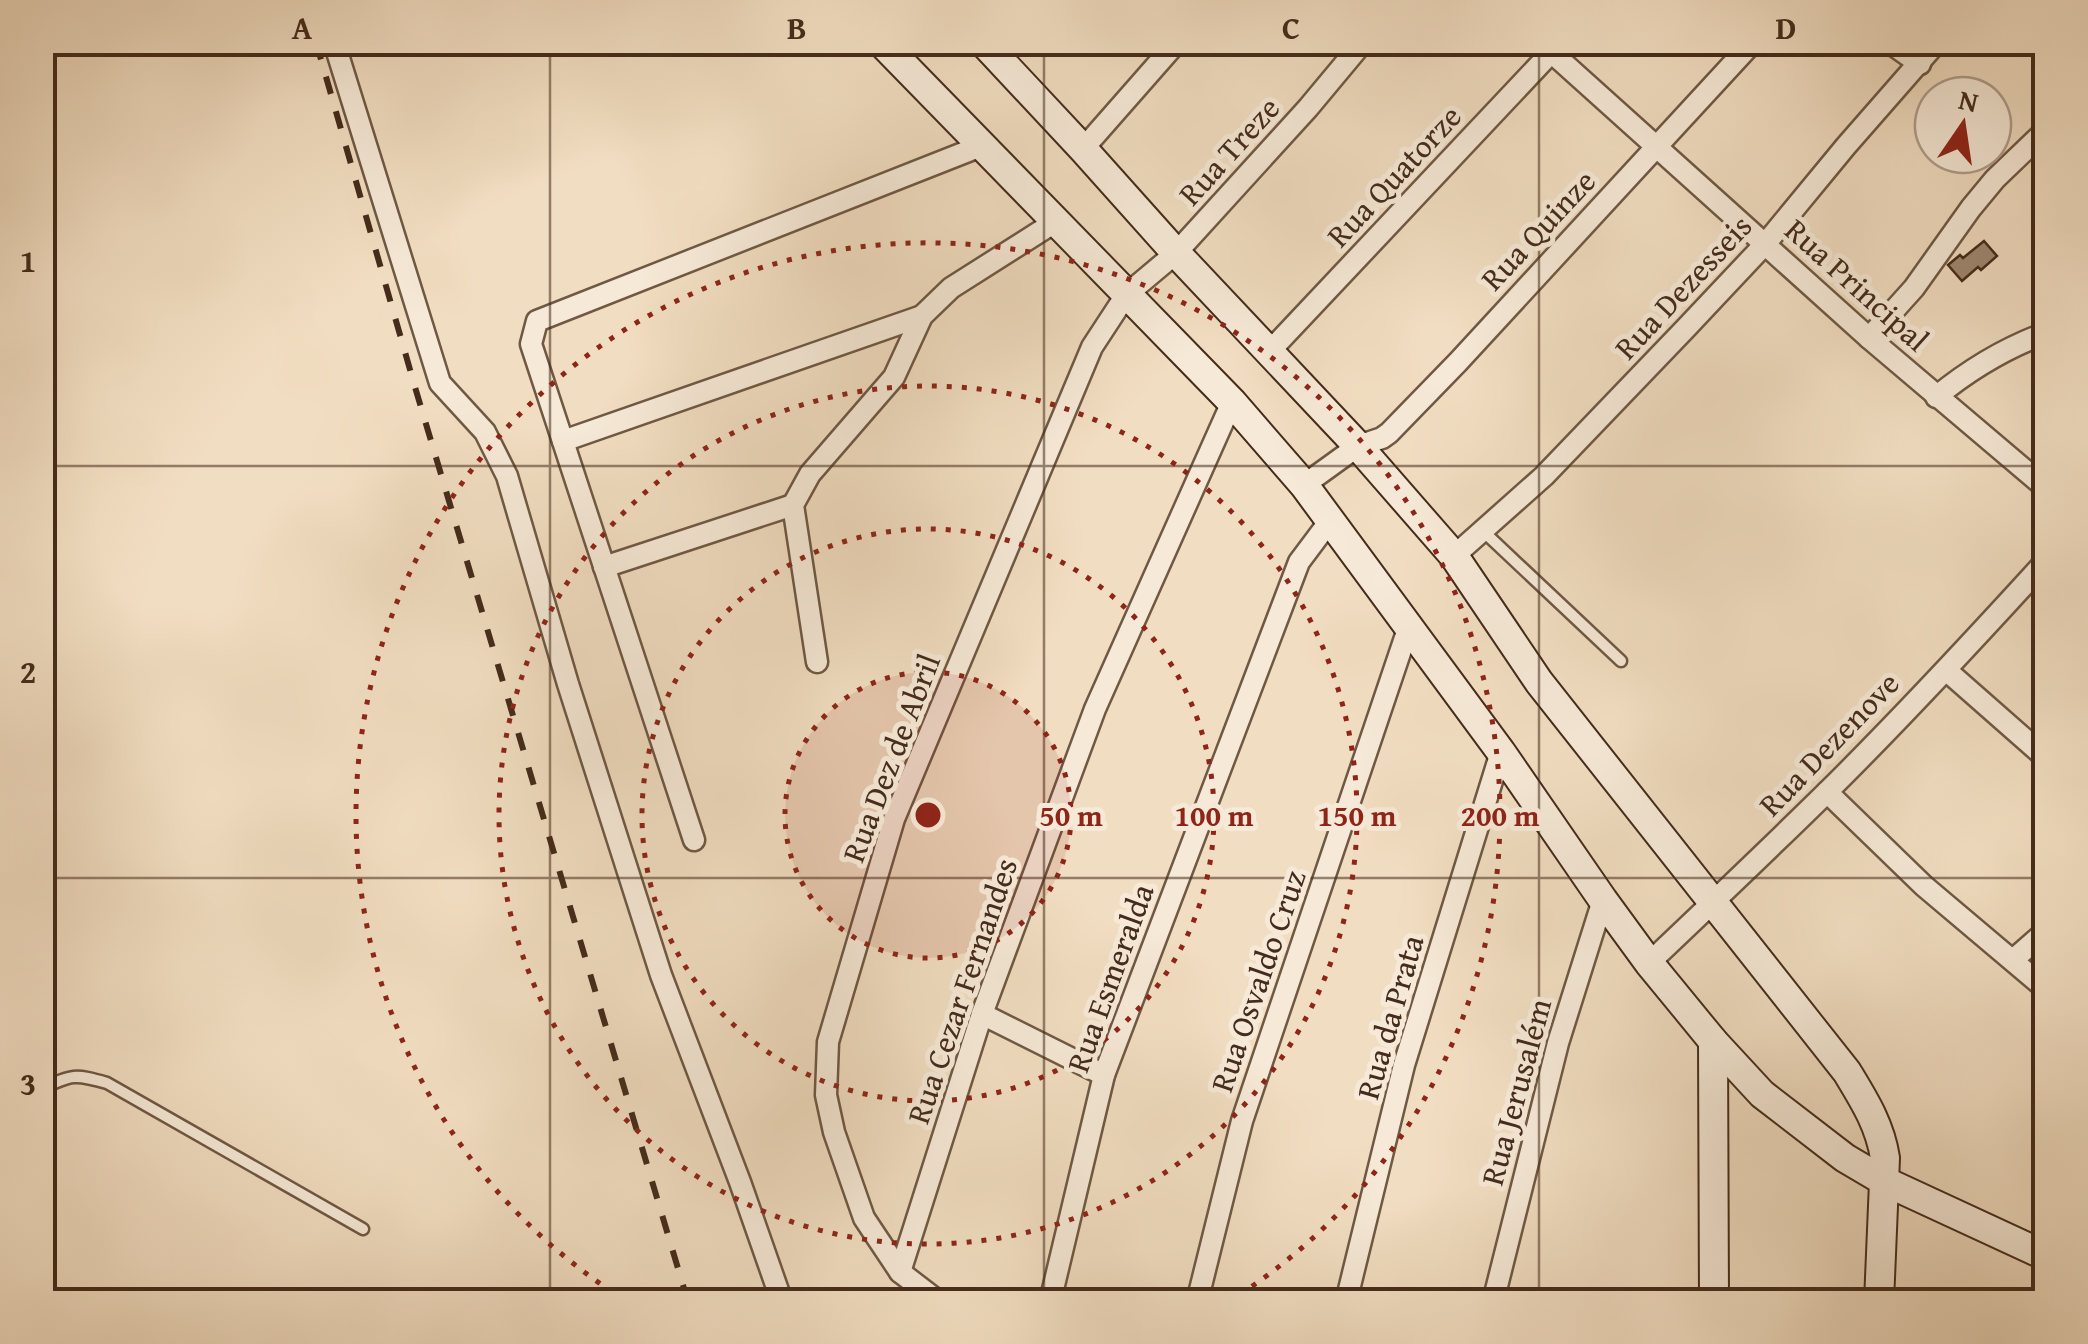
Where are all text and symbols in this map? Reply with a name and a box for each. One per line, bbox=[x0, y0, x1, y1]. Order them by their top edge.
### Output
text: A bbox=[292, 4, 313, 51]
text: B bbox=[787, 4, 807, 51]
text: C bbox=[1282, 4, 1300, 51]
text: D bbox=[1776, 4, 1796, 51]
north arrow bbox=[1913, 75, 2013, 175]
text: N bbox=[1955, 78, 1983, 122]
street label: Rua Treze bbox=[1167, 86, 1290, 216]
street label: Rua Quatorze bbox=[1315, 94, 1472, 257]
street label: Rua Quinze bbox=[1469, 159, 1606, 301]
street label: Rua Dezesseis bbox=[1603, 204, 1762, 370]
street label: Rua Principal bbox=[1775, 207, 1940, 362]
text: 1 bbox=[20, 237, 36, 284]
street label: Rua Dez de Abril bbox=[829, 647, 952, 869]
text: 2 bbox=[20, 648, 36, 695]
street label: Rua Dezenove bbox=[1747, 661, 1910, 827]
text: 50 m bbox=[1039, 793, 1103, 837]
text: 100 m bbox=[1175, 793, 1254, 837]
text: 150 m bbox=[1318, 793, 1397, 837]
text: 200 m bbox=[1461, 793, 1540, 837]
centre of rings bbox=[910, 797, 946, 833]
street label: Rua Cezar Fernandes bbox=[894, 852, 1029, 1130]
street label: Rua Osvaldo Cruz bbox=[1198, 864, 1317, 1098]
street label: Rua Esmeralda bbox=[1054, 877, 1165, 1078]
street label: Rua da Prata bbox=[1344, 929, 1435, 1104]
street label: Rua Jerusalém bbox=[1468, 993, 1563, 1190]
text: 3 bbox=[20, 1060, 36, 1107]

